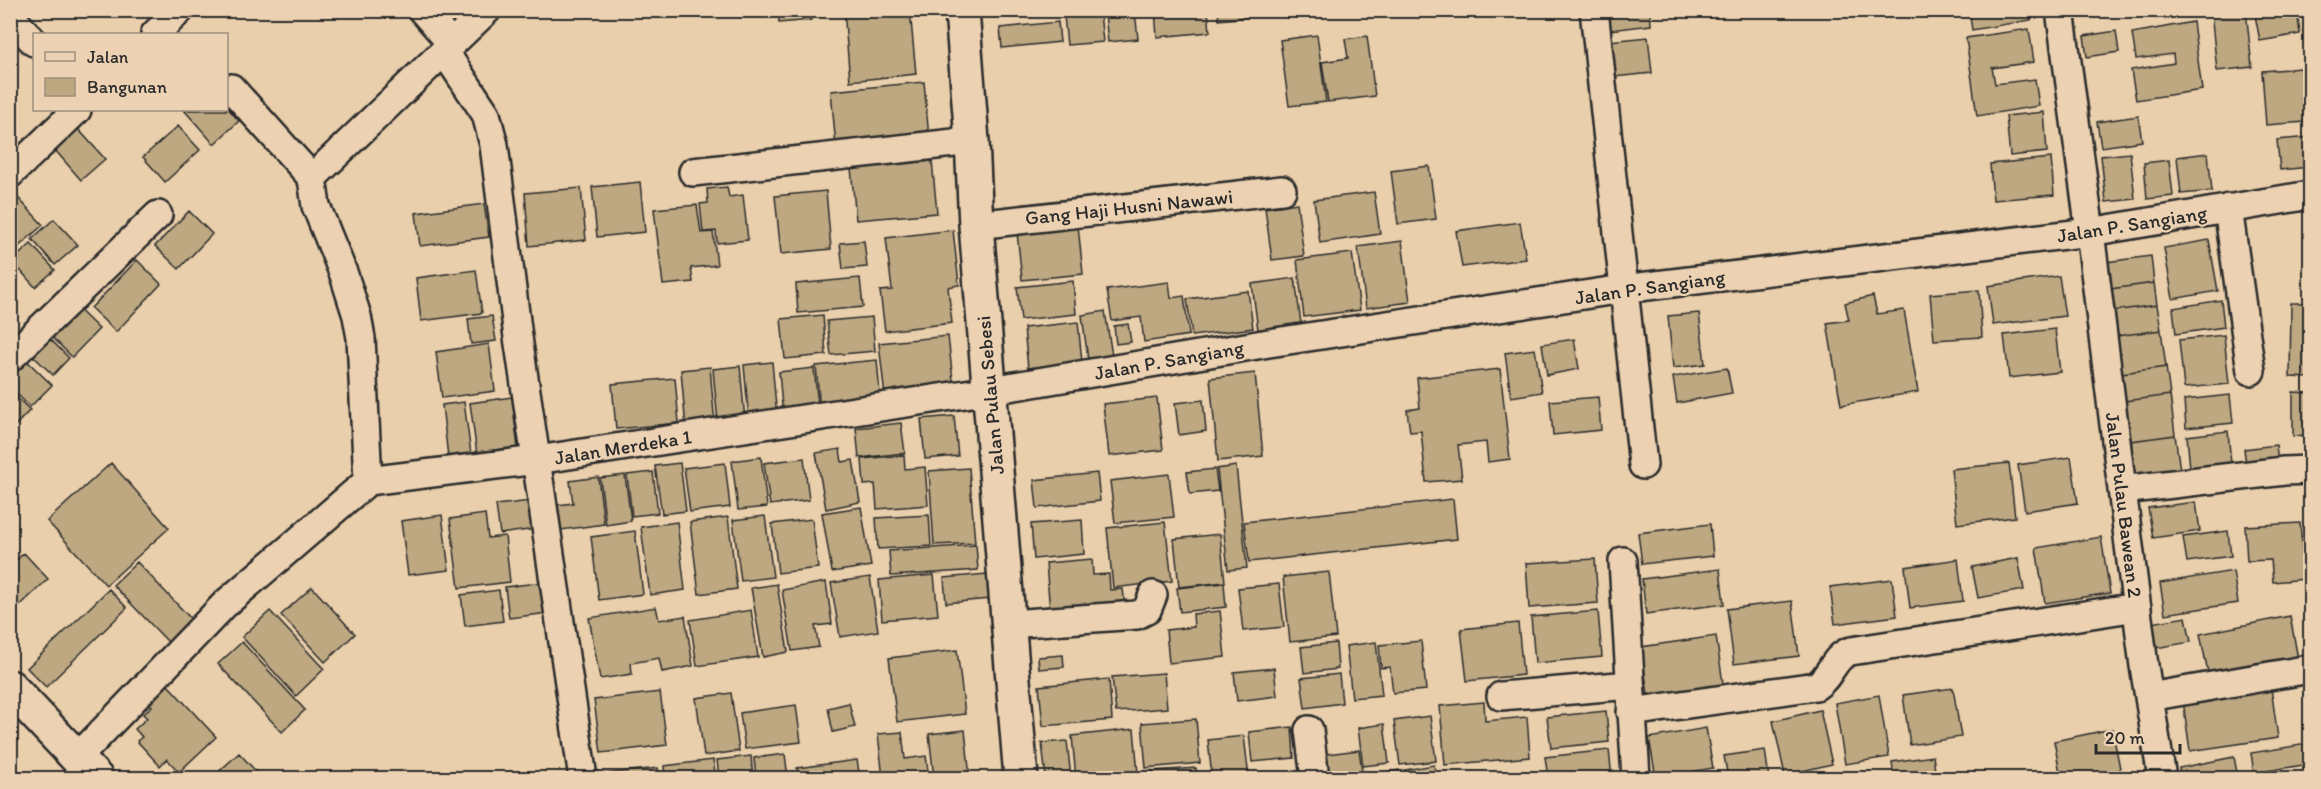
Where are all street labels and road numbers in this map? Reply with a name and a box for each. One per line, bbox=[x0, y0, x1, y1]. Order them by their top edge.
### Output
street label: Gang Haji Husni Nawawi bbox=[1024, 184, 1234, 230]
street label: Jalan P. Sangiang bbox=[2055, 200, 2209, 248]
street label: Jalan P. Sangiang bbox=[1573, 264, 1727, 309]
street label: Jalan Pulau Sebesi bbox=[971, 315, 1009, 475]
street label: Jalan P. Sangiang bbox=[1092, 335, 1246, 385]
street label: Jalan Pulau Bawean 2 bbox=[2101, 411, 2147, 600]
street label: Jalan Merdeka 1 bbox=[553, 424, 693, 470]

